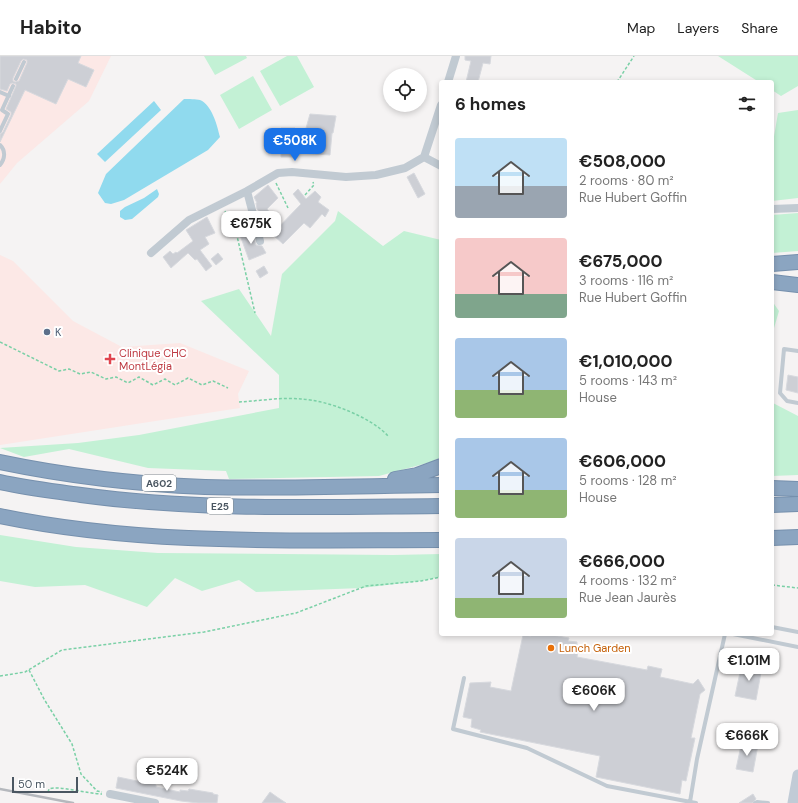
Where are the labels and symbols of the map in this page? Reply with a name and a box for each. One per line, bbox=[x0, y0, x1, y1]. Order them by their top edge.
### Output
pin: €508K bbox=[267, 128, 323, 162]
pin: €675K bbox=[223, 211, 279, 245]
place label: K bbox=[55, 325, 62, 339]
marker: K bbox=[42, 327, 52, 337]
place label: Clinique CHC MontLégia bbox=[119, 346, 187, 373]
marker: Clinique CHC MontLégia bbox=[104, 353, 116, 365]
road number: A602 bbox=[142, 475, 176, 491]
road number: E25 bbox=[207, 498, 233, 514]
place label: Lunch Garden bbox=[559, 641, 631, 655]
marker: Lunch Garden bbox=[546, 643, 556, 653]
pin: €1.01M bbox=[716, 648, 782, 682]
pin: €606K bbox=[566, 678, 622, 712]
pin: €666K bbox=[719, 723, 775, 757]
pin: €524K bbox=[139, 758, 195, 792]
scale bar bbox=[12, 775, 78, 794]

